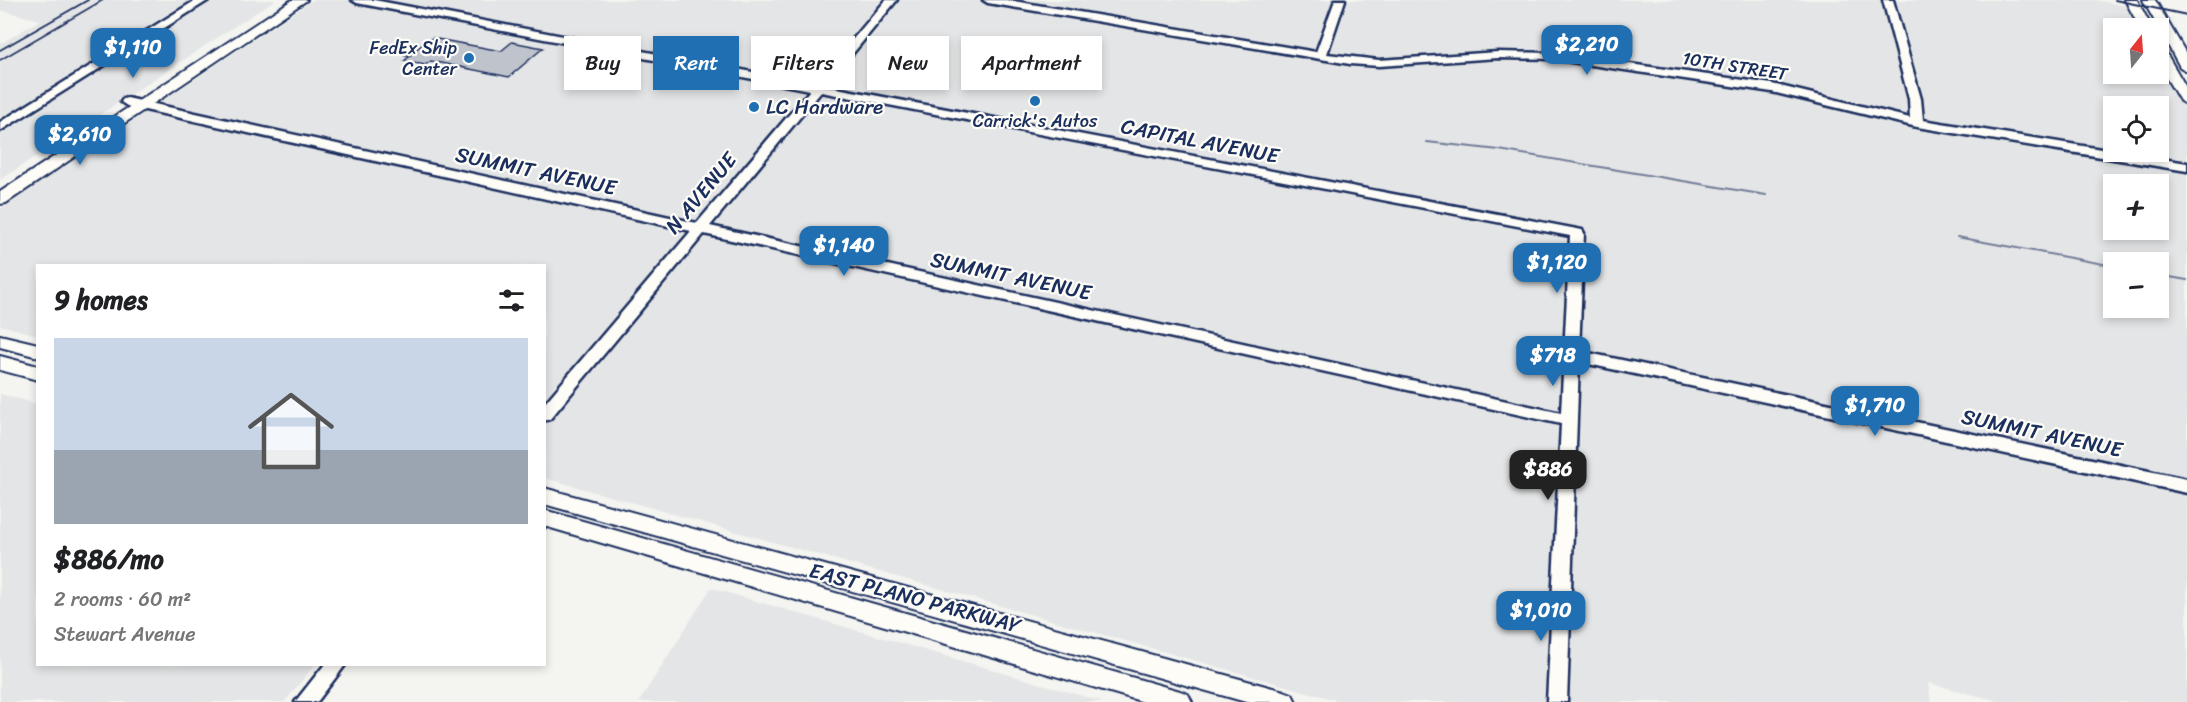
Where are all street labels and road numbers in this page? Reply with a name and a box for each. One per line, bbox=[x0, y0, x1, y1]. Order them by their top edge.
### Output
street label: 10TH STREET bbox=[1680, 42, 1791, 90]
street label: CAPITAL AVENUE bbox=[1118, 107, 1283, 175]
street label: SUMMIT AVENUE bbox=[452, 135, 621, 207]
street label: N AVENUE bbox=[655, 142, 748, 243]
street label: SUMMIT AVENUE bbox=[927, 240, 1096, 312]
street label: SUMMIT AVENUE bbox=[1958, 397, 2127, 469]
street label: EAST PLANO PARKWAY bbox=[805, 551, 1026, 645]

